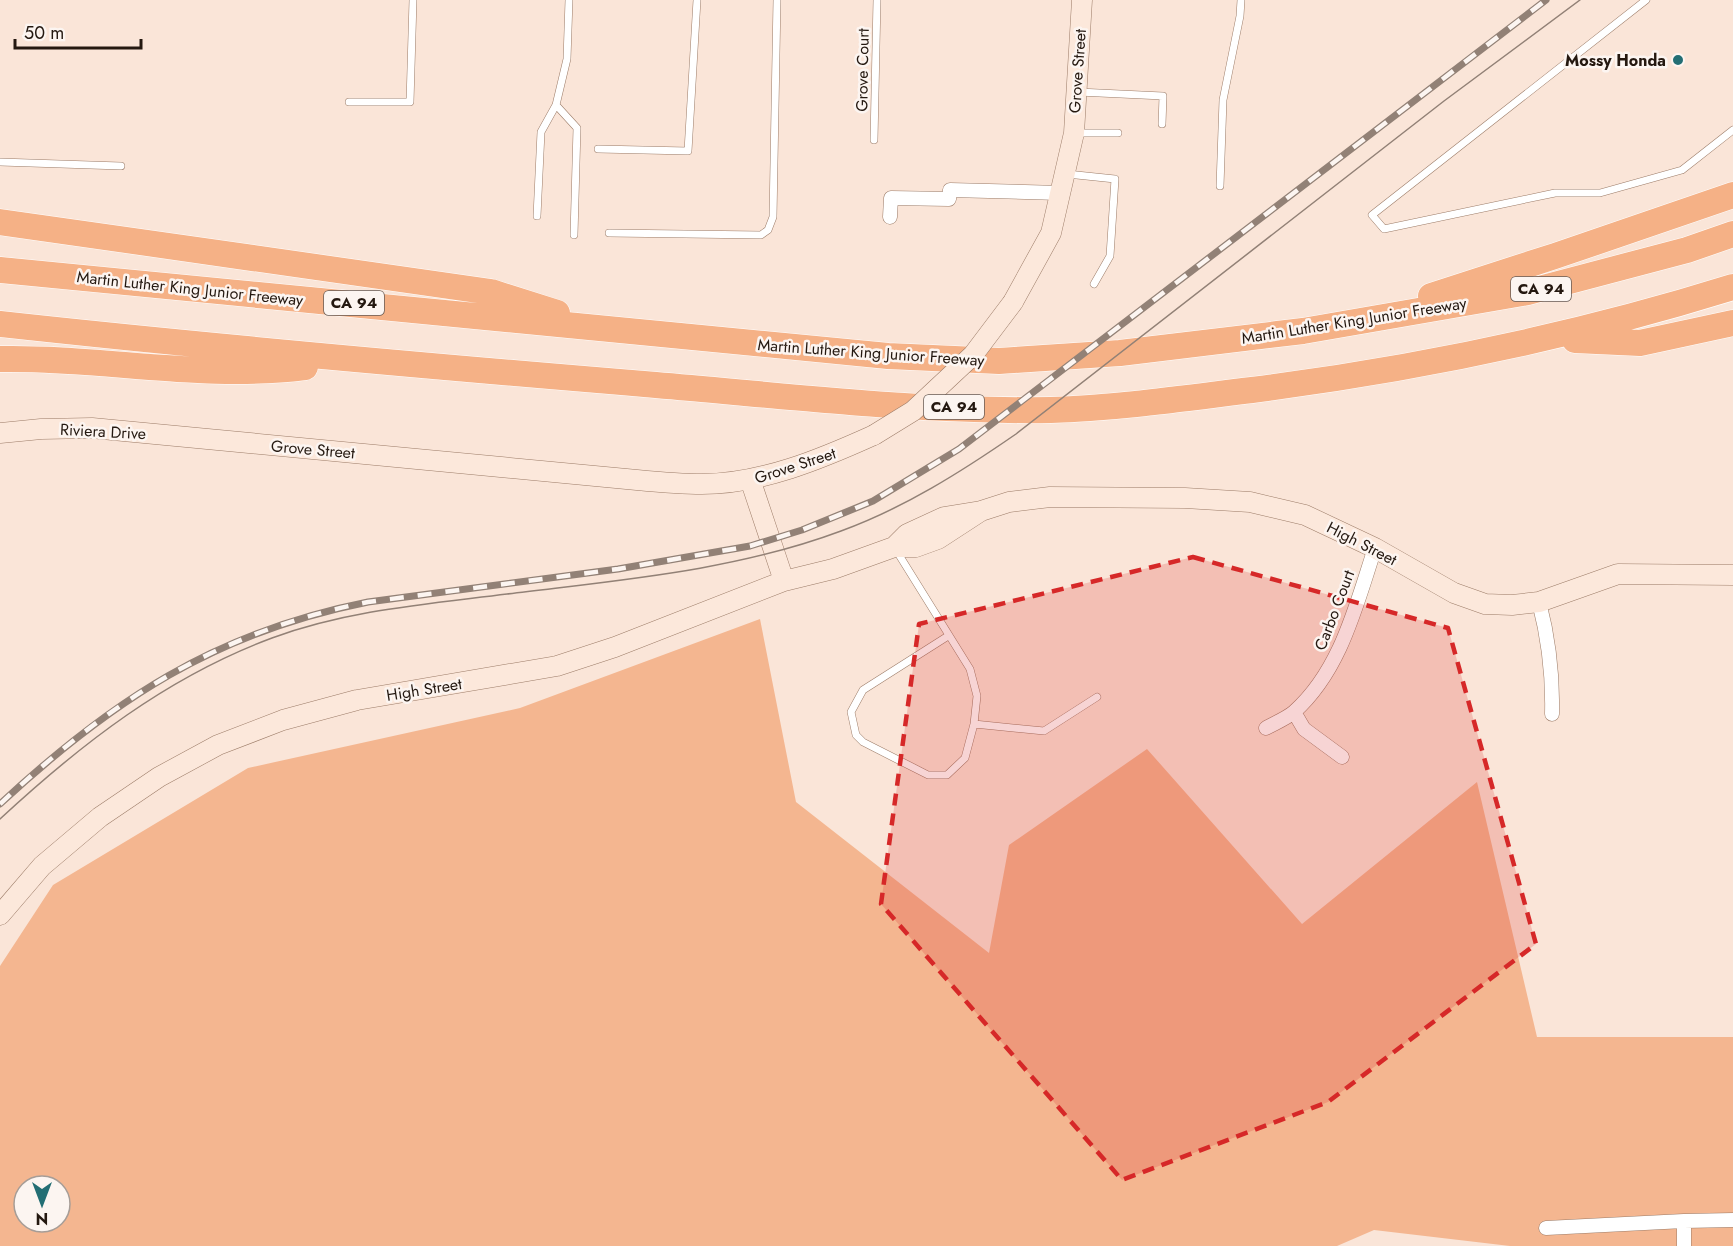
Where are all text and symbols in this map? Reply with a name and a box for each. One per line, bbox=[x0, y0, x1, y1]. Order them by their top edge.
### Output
scale bar bbox=[15, 12, 141, 50]
text: 50 m bbox=[24, 20, 64, 46]
street label: Grove Court bbox=[850, 28, 875, 112]
street label: Grove Street bbox=[1063, 28, 1092, 114]
place label: Mossy Honda bbox=[1565, 49, 1666, 72]
marker: Mossy Honda bbox=[1671, 53, 1685, 67]
street label: Martin Luther King Junior Freeway bbox=[76, 265, 305, 312]
road number: CA 94 bbox=[1511, 277, 1571, 301]
road number: CA 94 bbox=[324, 291, 384, 315]
street label: Martin Luther King Junior Freeway bbox=[1240, 291, 1469, 350]
street label: Martin Luther King Junior Freeway bbox=[757, 333, 986, 372]
road number: CA 94 bbox=[924, 395, 984, 419]
street label: Riviera Drive bbox=[59, 418, 147, 445]
street label: Grove Street bbox=[270, 434, 356, 465]
street label: Grove Street bbox=[752, 441, 839, 489]
street label: High Street bbox=[1323, 516, 1401, 571]
street label: Carbo Court bbox=[1309, 567, 1360, 654]
street label: High Street bbox=[385, 672, 464, 707]
north arrow bbox=[12, 1174, 72, 1234]
text: N bbox=[36, 1207, 48, 1230]

